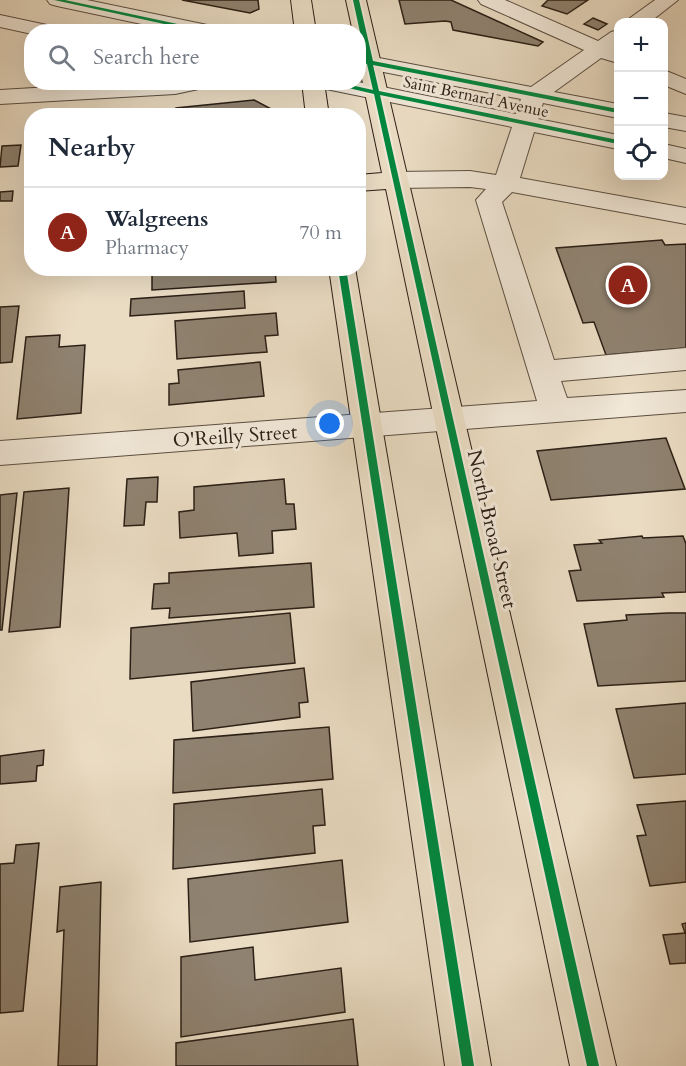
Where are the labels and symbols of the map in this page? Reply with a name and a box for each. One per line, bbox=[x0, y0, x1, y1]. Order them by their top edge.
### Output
street label: Saint Bernard Avenue bbox=[401, 71, 551, 123]
pin: A bbox=[608, 262, 648, 308]
your location bbox=[315, 409, 344, 438]
street label: O'Reilly Street bbox=[172, 418, 299, 454]
street label: North Broad Street bbox=[461, 447, 524, 612]

